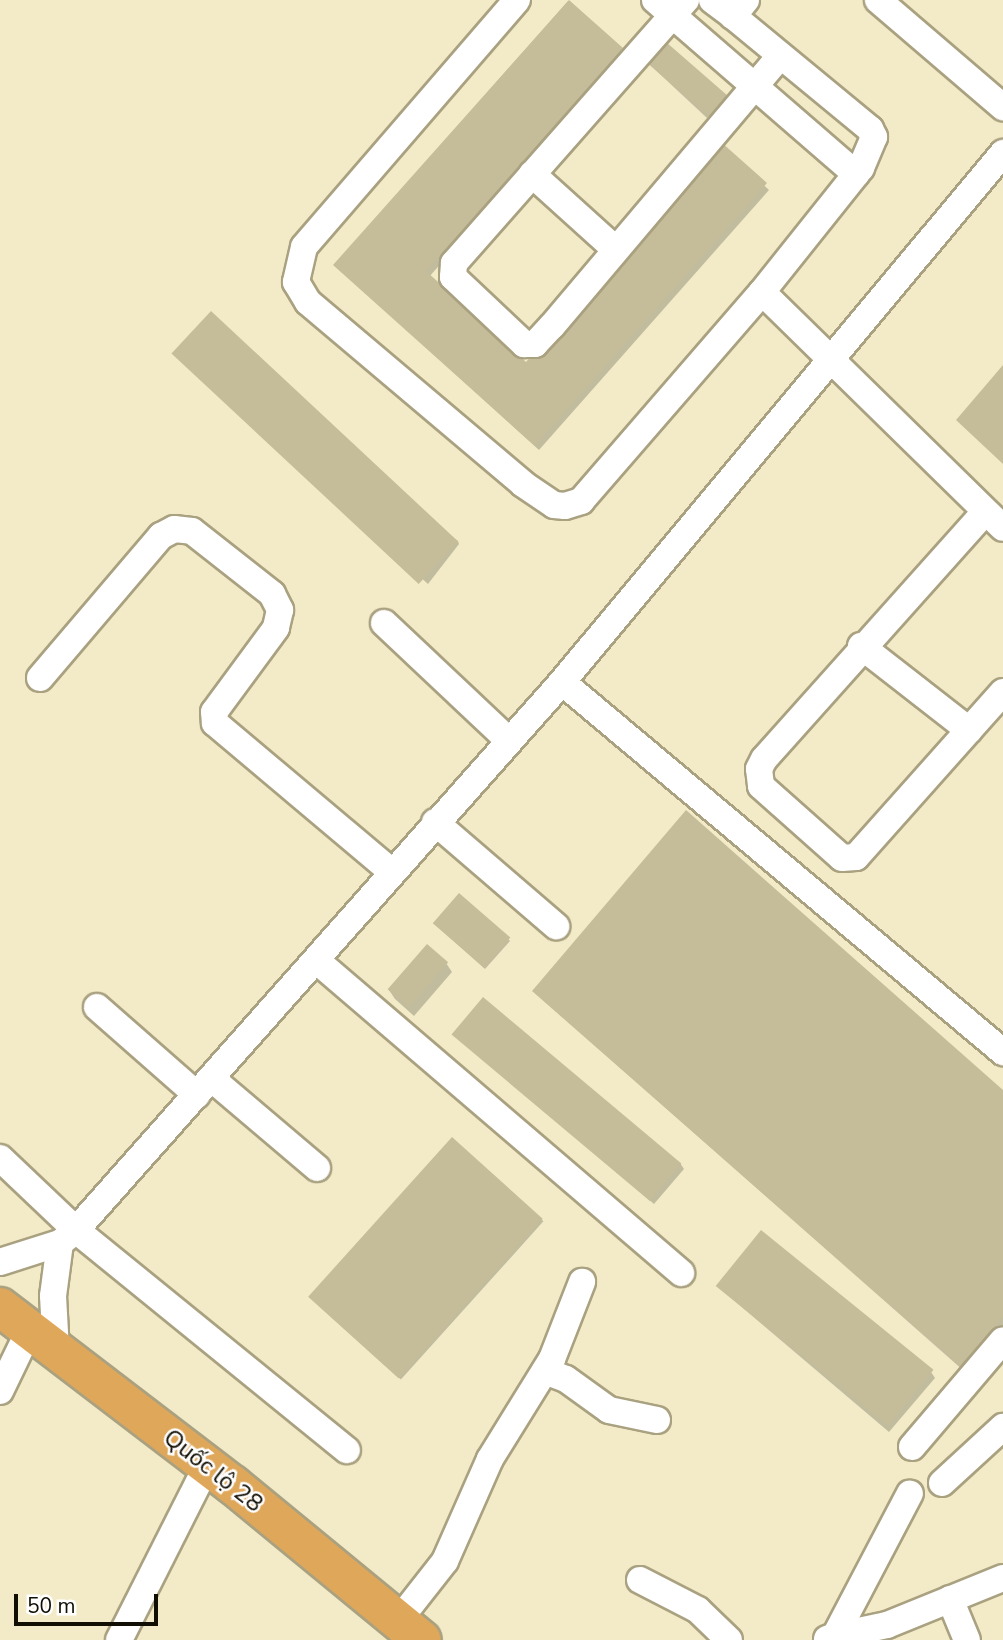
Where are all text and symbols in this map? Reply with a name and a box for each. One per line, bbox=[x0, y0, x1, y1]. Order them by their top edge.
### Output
street label: Quốc lộ 28 bbox=[158, 1423, 268, 1519]
scale bar bbox=[18, 1580, 161, 1624]
text: 50 m bbox=[27, 1592, 76, 1620]

